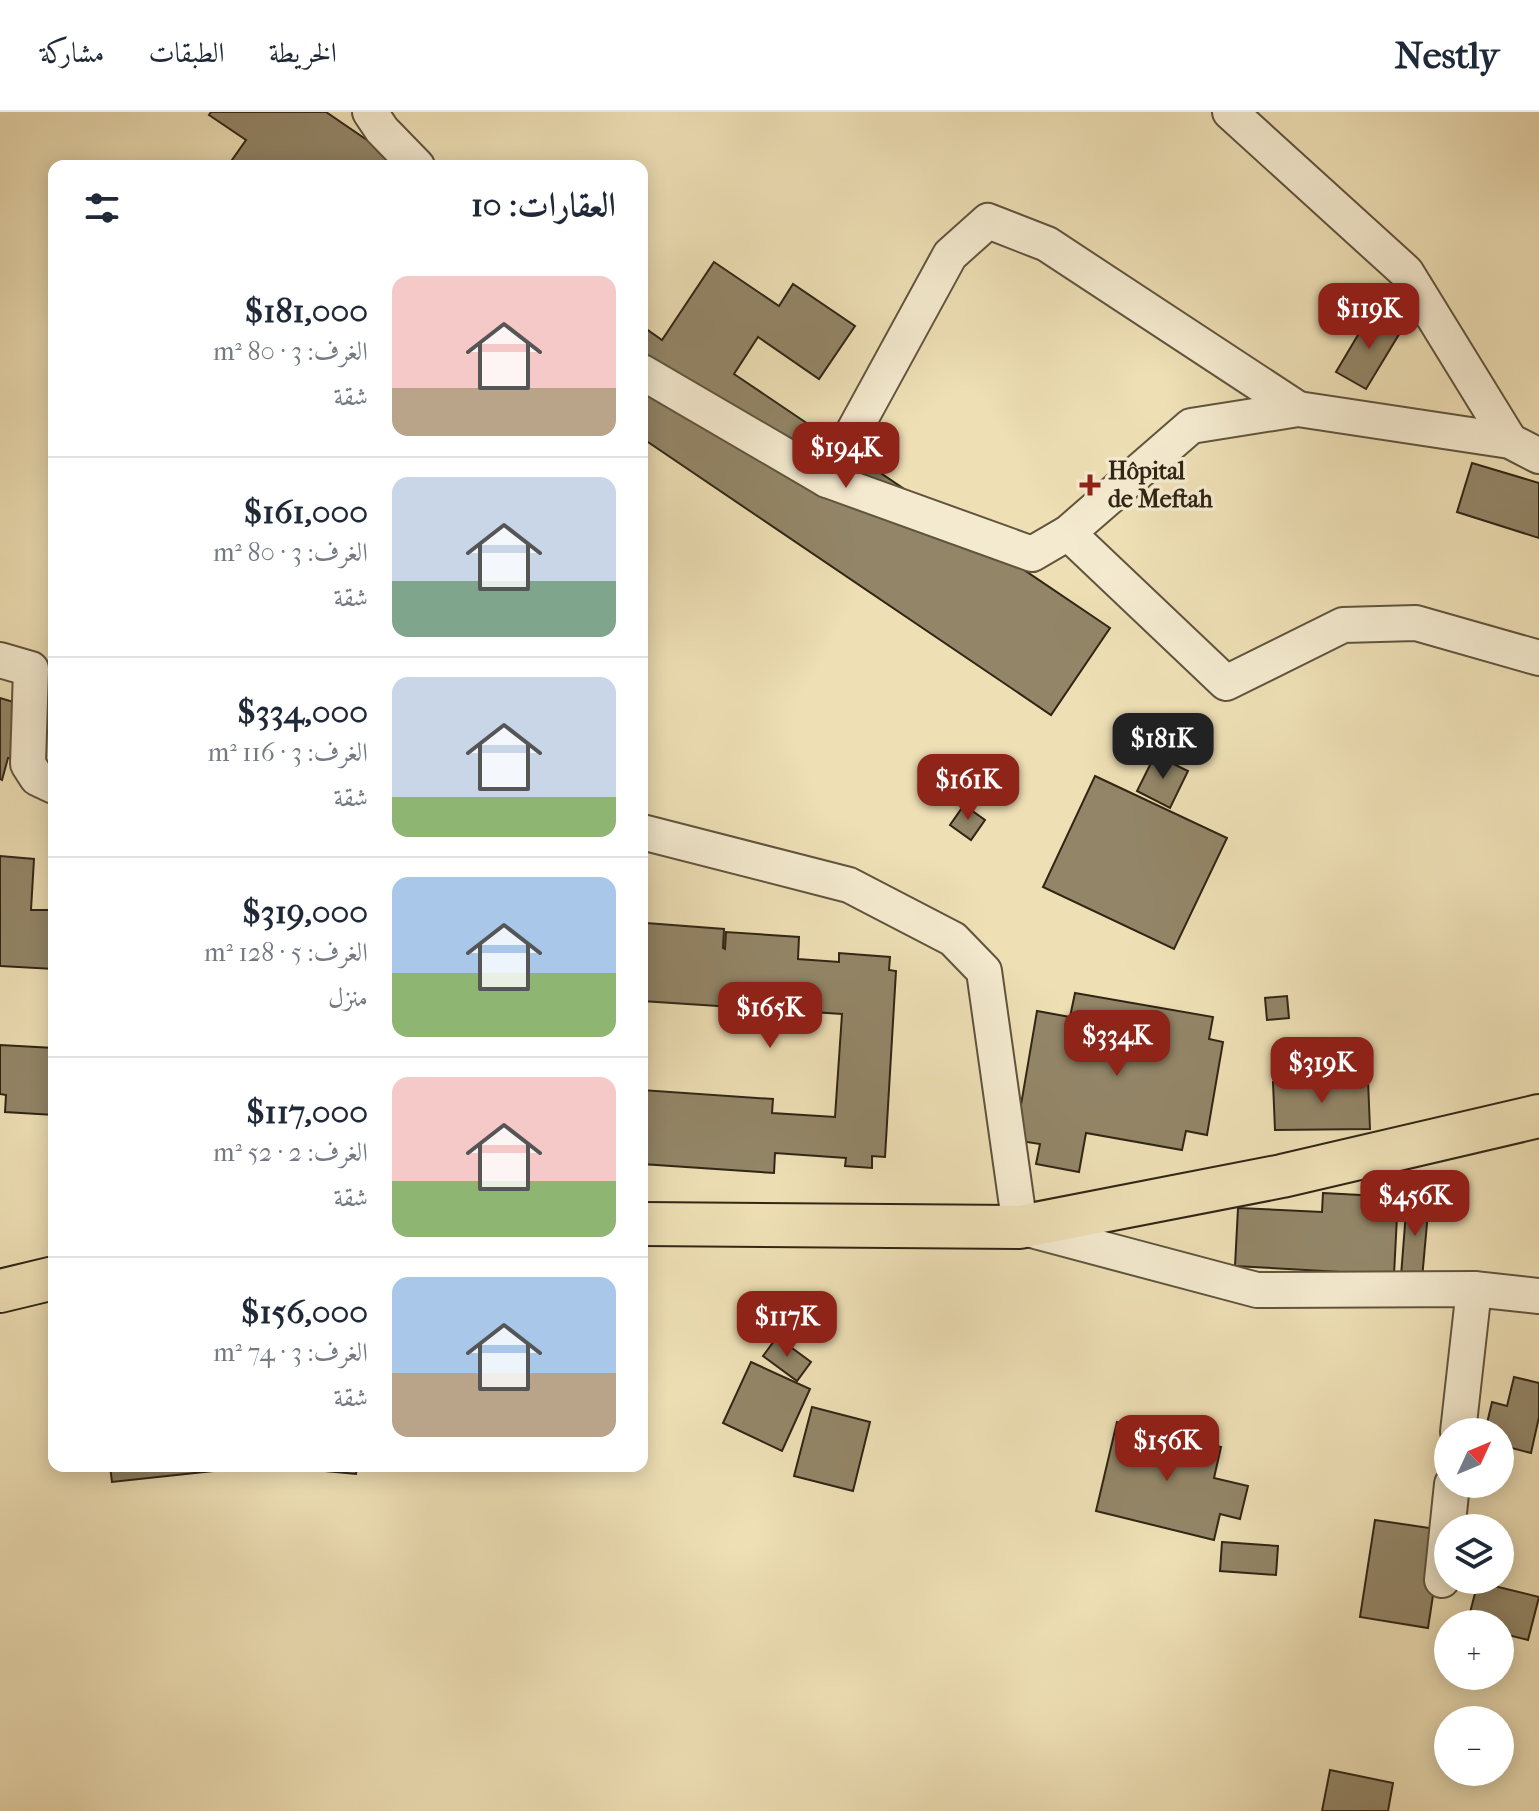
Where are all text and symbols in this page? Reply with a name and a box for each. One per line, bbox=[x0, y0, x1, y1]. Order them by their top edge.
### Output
text: Nestly bbox=[1395, 33, 1499, 78]
text: مشاركة bbox=[40, 36, 104, 69]
text: الطبقات bbox=[148, 36, 225, 69]
text: الخريطة bbox=[269, 36, 337, 69]
text: العقارات: 10 bbox=[471, 185, 616, 225]
icon: filters bbox=[80, 186, 124, 230]
pin: $119K bbox=[1313, 283, 1425, 351]
text: $181,000 bbox=[245, 291, 368, 331]
text: $119K bbox=[1336, 293, 1402, 324]
icon: home bbox=[456, 308, 552, 404]
text: الغرف: 3 · 80 m² bbox=[213, 336, 368, 367]
text: شقة bbox=[334, 381, 368, 412]
pin: $194K bbox=[790, 422, 902, 490]
text: $194K bbox=[810, 432, 882, 463]
place label: Hôpital de Meftah bbox=[1108, 457, 1213, 513]
marker: Hôpital de Meftah bbox=[1079, 474, 1101, 496]
text: $161,000 bbox=[244, 492, 368, 532]
icon: home bbox=[456, 509, 552, 605]
text: الغرف: 3 · 80 m² bbox=[213, 537, 368, 568]
text: شقة bbox=[334, 582, 368, 613]
text: $334,000 bbox=[237, 692, 368, 732]
icon: home bbox=[456, 709, 552, 805]
pin: $181K bbox=[1107, 713, 1219, 781]
text: $181K bbox=[1131, 723, 1195, 754]
text: الغرف: 3 · 116 m² bbox=[208, 737, 368, 768]
pin: $161K bbox=[912, 754, 1024, 822]
text: $161K bbox=[935, 764, 1001, 795]
text: شقة bbox=[334, 782, 368, 813]
text: $319,000 bbox=[242, 892, 368, 932]
icon: home bbox=[456, 909, 552, 1005]
text: الغرف: 5 · 128 m² bbox=[204, 937, 368, 968]
text: منزل bbox=[328, 982, 368, 1013]
pin: $165K bbox=[714, 982, 826, 1050]
text: $165K bbox=[736, 992, 804, 1023]
pin: $334K bbox=[1061, 1010, 1173, 1078]
text: $334K bbox=[1082, 1020, 1152, 1051]
pin: $319K bbox=[1266, 1037, 1378, 1105]
text: $319K bbox=[1289, 1047, 1355, 1078]
text: $117,000 bbox=[246, 1092, 368, 1132]
icon: home bbox=[456, 1109, 552, 1205]
text: الغرف: 2 · 52 m² bbox=[213, 1137, 368, 1168]
pin: $456K bbox=[1359, 1170, 1471, 1238]
text: $456K bbox=[1378, 1180, 1452, 1211]
text: شقة bbox=[334, 1182, 368, 1213]
pin: $117K bbox=[731, 1291, 843, 1359]
text: $156,000 bbox=[241, 1292, 368, 1332]
text: $117K bbox=[755, 1301, 819, 1332]
icon: home bbox=[456, 1309, 552, 1405]
text: الغرف: 3 · 74 m² bbox=[213, 1337, 368, 1368]
text: شقة bbox=[334, 1382, 368, 1413]
pin: $156K bbox=[1111, 1415, 1223, 1483]
north arrow bbox=[1434, 1418, 1514, 1498]
map controls bbox=[1434, 1418, 1514, 1786]
text: $156K bbox=[1133, 1425, 1201, 1456]
button: layers bbox=[1434, 1514, 1514, 1594]
button: + bbox=[1434, 1610, 1514, 1690]
button: − bbox=[1434, 1706, 1514, 1786]

